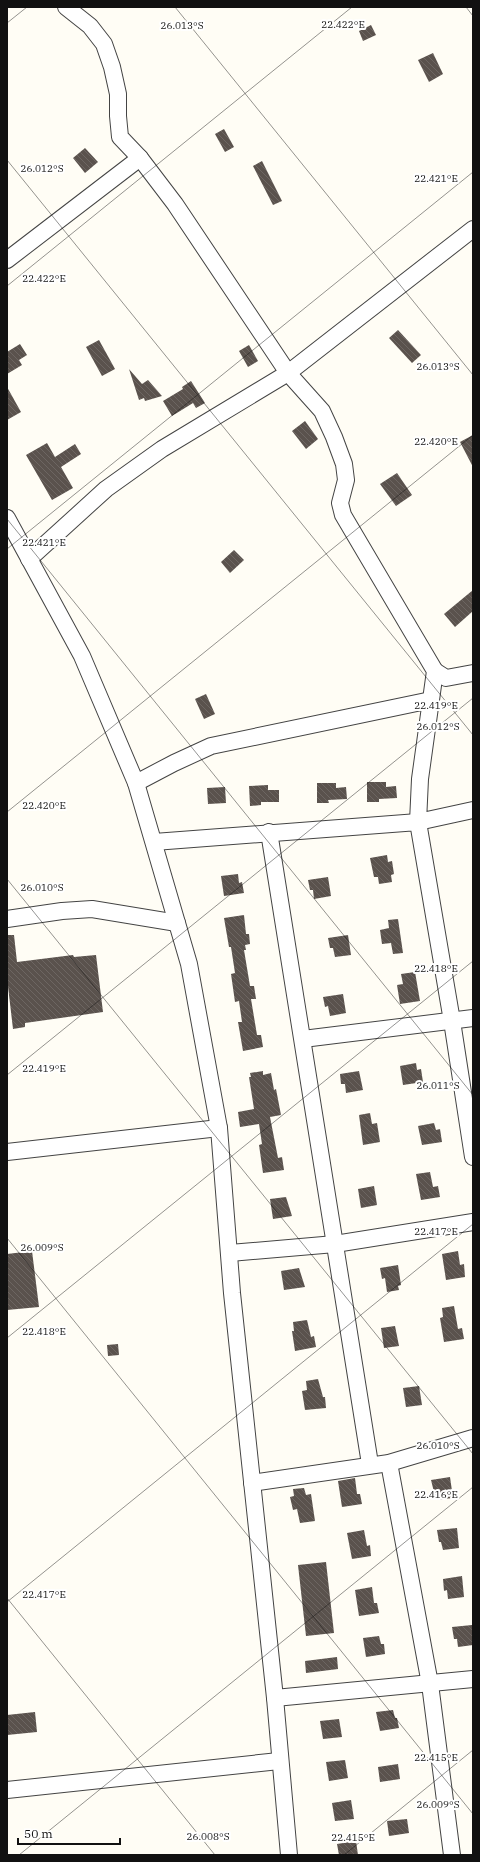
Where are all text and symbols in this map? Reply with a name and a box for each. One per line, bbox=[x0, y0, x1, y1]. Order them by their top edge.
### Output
text: 22.422°E bbox=[321, 18, 365, 31]
text: 26.013°S bbox=[160, 19, 204, 32]
text: 26.012°S bbox=[20, 162, 64, 175]
text: 22.421°E bbox=[414, 172, 458, 185]
text: 22.422°E bbox=[22, 272, 66, 285]
text: 26.013°S bbox=[416, 360, 460, 373]
text: 22.420°E bbox=[414, 435, 458, 448]
text: 22.421°E bbox=[22, 536, 66, 549]
text: 22.419°E bbox=[414, 699, 458, 712]
text: 26.012°S bbox=[416, 720, 460, 733]
text: 22.420°E bbox=[22, 799, 66, 812]
text: 26.010°S bbox=[20, 881, 64, 894]
text: 22.418°E bbox=[414, 962, 458, 975]
text: 22.419°E bbox=[22, 1062, 66, 1075]
text: 26.011°S bbox=[416, 1079, 460, 1092]
text: 22.417°E bbox=[414, 1225, 458, 1238]
text: 26.009°S bbox=[20, 1241, 64, 1254]
text: 22.418°E bbox=[22, 1325, 66, 1338]
text: 26.010°S bbox=[416, 1439, 460, 1452]
text: 22.416°E bbox=[414, 1488, 458, 1501]
text: 22.417°E bbox=[22, 1588, 66, 1601]
text: 22.415°E bbox=[414, 1751, 458, 1764]
text: 26.009°S bbox=[416, 1798, 460, 1811]
scale bar bbox=[18, 1820, 120, 1846]
text: 50 m bbox=[24, 1826, 53, 1841]
text: 26.008°S bbox=[186, 1830, 230, 1843]
text: 22.415°E bbox=[331, 1831, 375, 1844]

